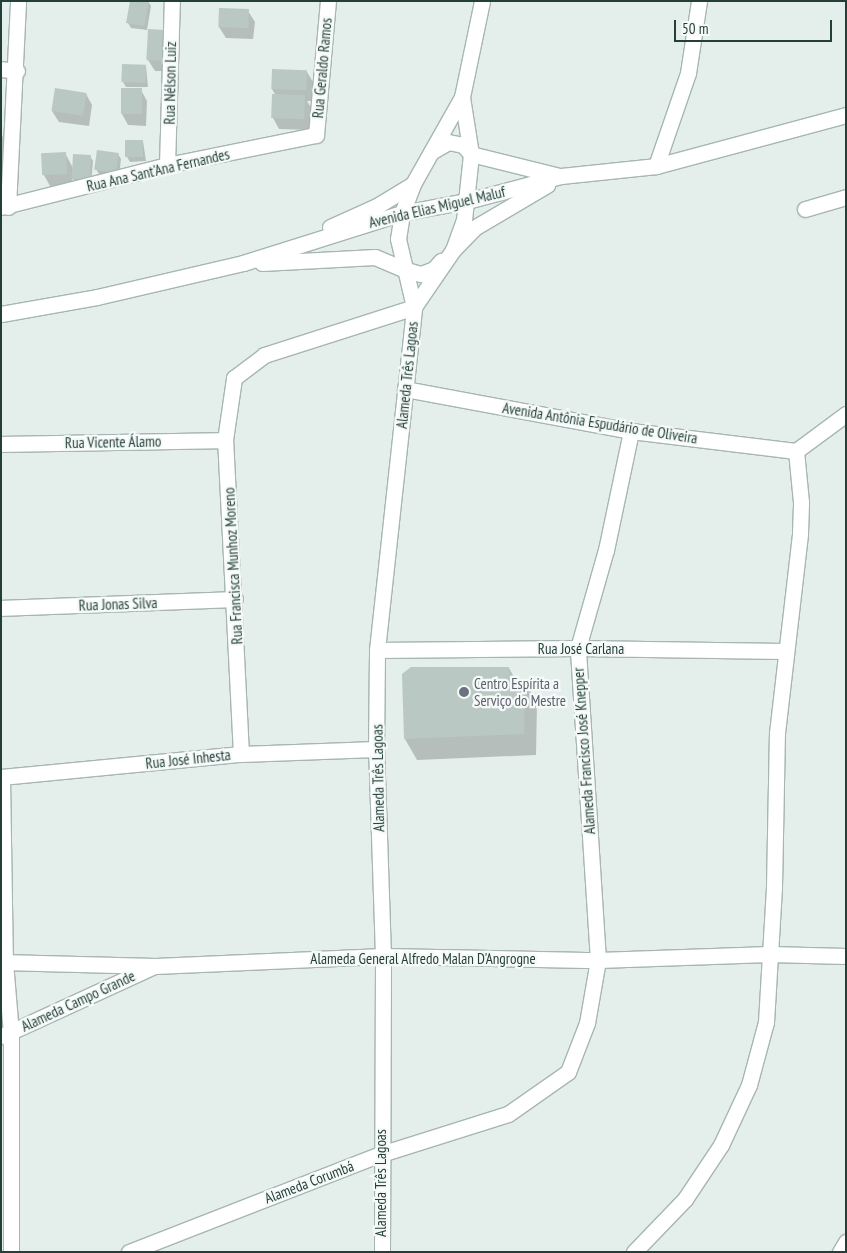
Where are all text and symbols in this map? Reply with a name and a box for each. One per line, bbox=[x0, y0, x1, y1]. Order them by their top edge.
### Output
scale bar bbox=[677, 10, 834, 42]
street label: Rua Geraldo Ramos bbox=[309, 17, 335, 119]
text: 50 m bbox=[682, 19, 708, 38]
street label: Rua Nélson Luiz bbox=[160, 41, 180, 125]
street label: Rua Ana Sant'Ana Fernandes bbox=[85, 145, 231, 195]
street label: Avenida Elias Miguel Maluf bbox=[367, 183, 507, 231]
street label: Alameda Três Lagoas bbox=[392, 320, 422, 430]
street label: Avenida Antônia Espudário de Oliveira bbox=[501, 399, 699, 447]
street label: Rua Vicente Álamo bbox=[64, 432, 162, 452]
street label: Rua Francisca Munhoz Moreno bbox=[220, 487, 246, 645]
street label: Rua Jonas Silva bbox=[78, 594, 158, 614]
street label: Rua José Carlana bbox=[538, 640, 624, 658]
street label: Alameda Francisco José Knepper bbox=[569, 667, 599, 835]
place label: Centro Espírita a Serviço do Mestre bbox=[474, 674, 566, 709]
marker: Centro Espírita a Serviço do Mestre bbox=[458, 686, 470, 698]
street label: Alameda Três Lagoas bbox=[368, 724, 388, 832]
street label: Rua José Inhesta bbox=[145, 746, 231, 772]
street label: Alameda General Alfredo Malan D'Angrogne bbox=[310, 950, 536, 968]
street label: Alameda Campo Grande bbox=[18, 967, 138, 1035]
street label: Alameda Três Lagoas bbox=[372, 1129, 390, 1237]
street label: Alameda Corumbá bbox=[262, 1157, 356, 1207]

